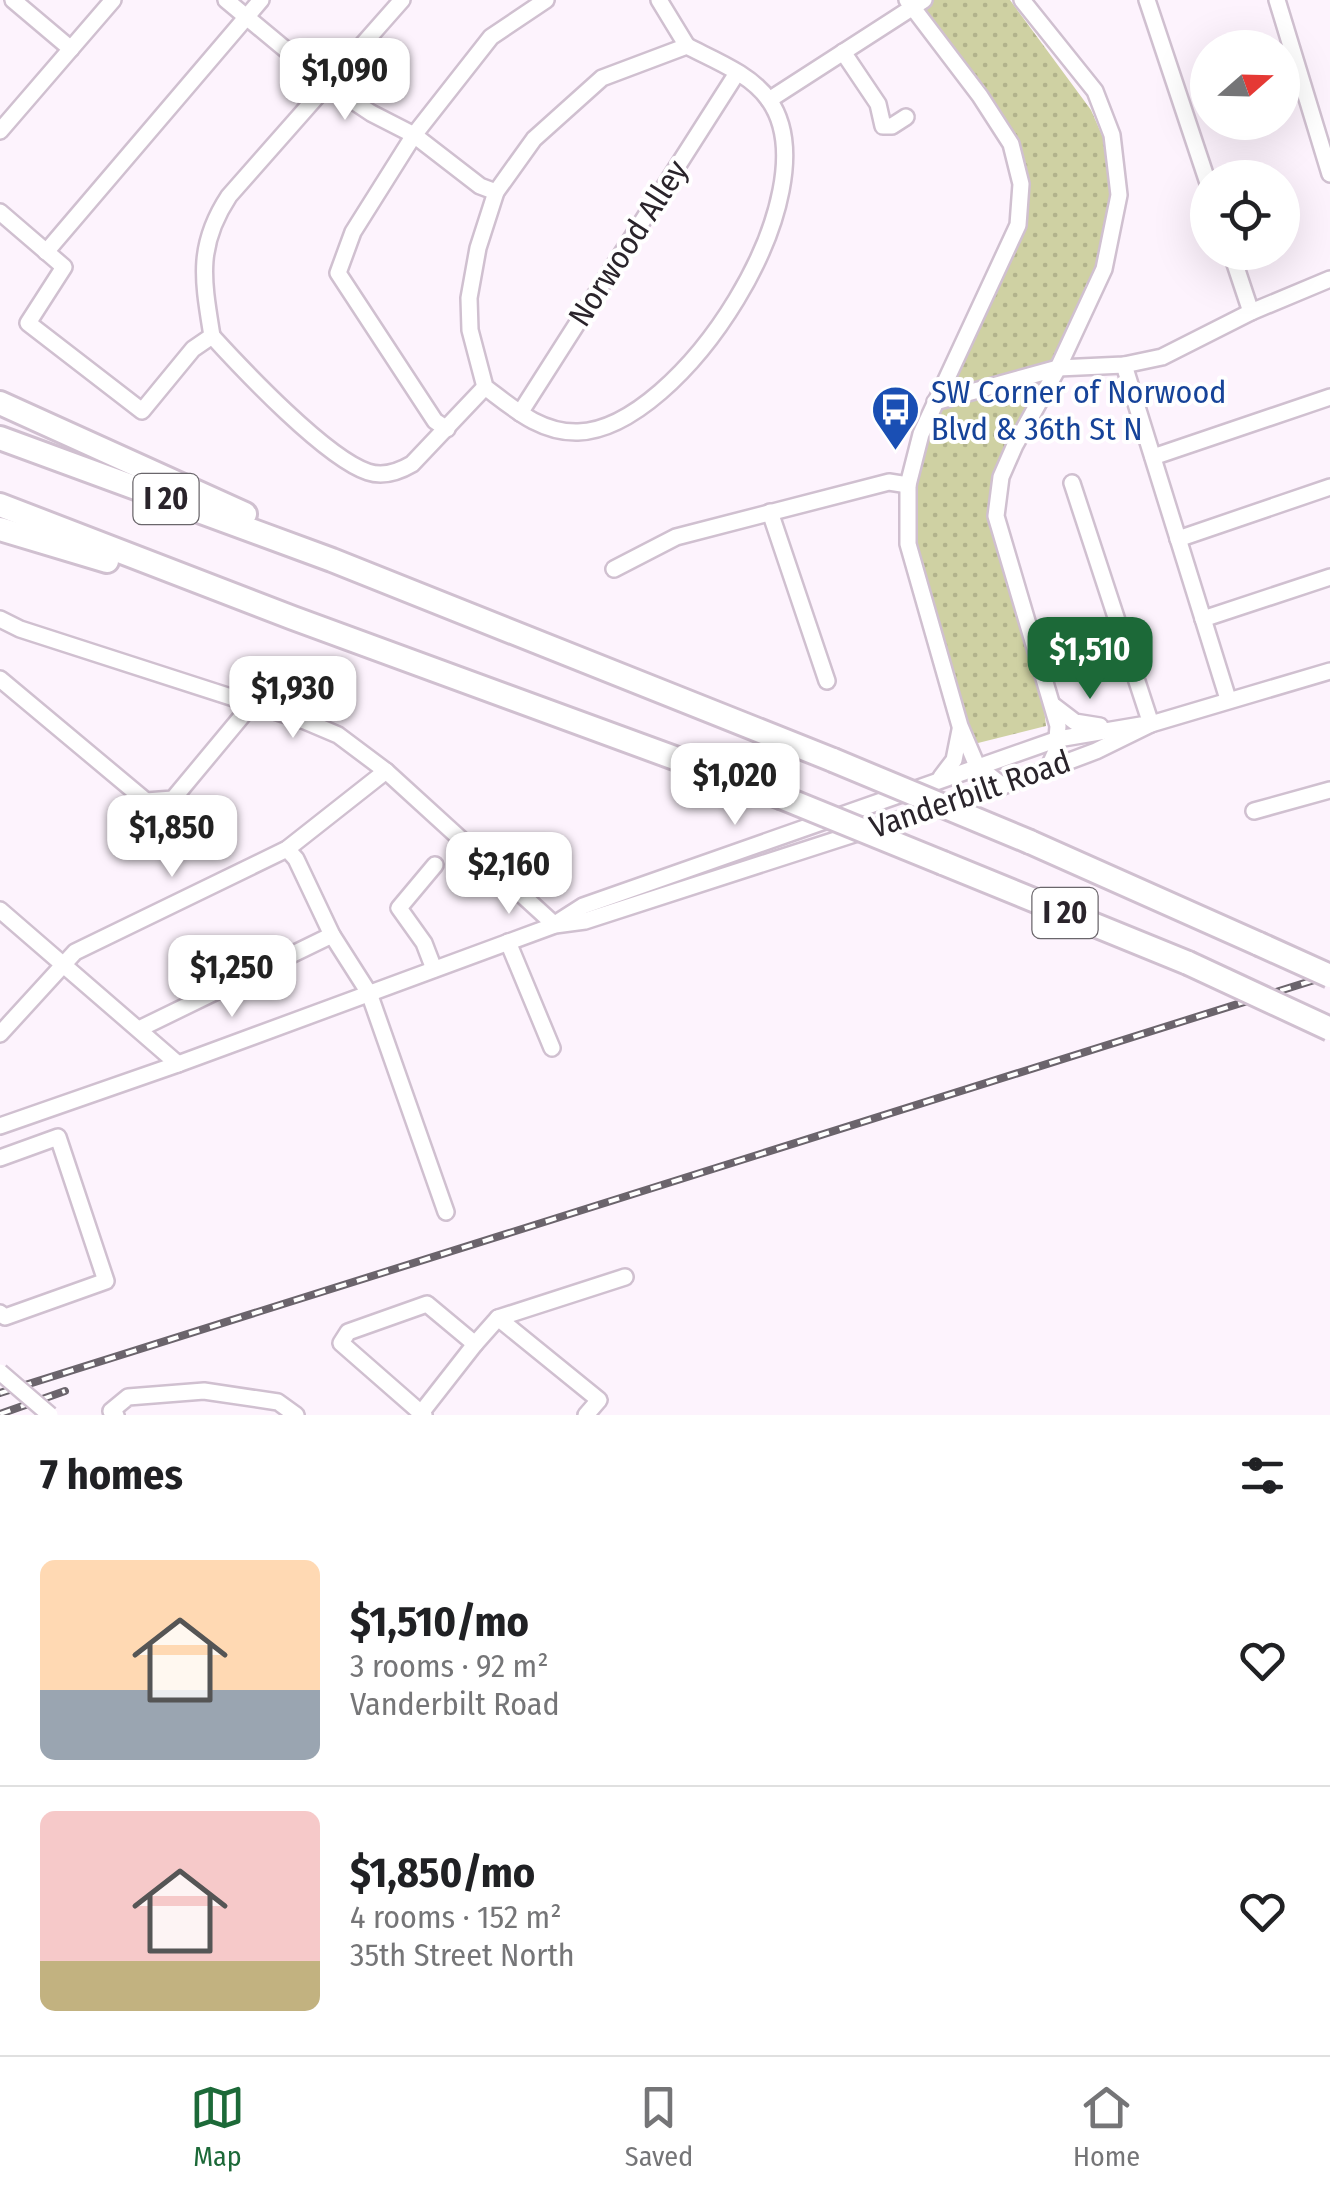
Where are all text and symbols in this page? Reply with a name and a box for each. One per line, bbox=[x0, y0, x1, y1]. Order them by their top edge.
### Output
north arrow bbox=[1190, 30, 1300, 140]
map controls bbox=[1190, 30, 1300, 270]
pin: $1,090 bbox=[264, 38, 426, 123]
text: $1,090 bbox=[302, 51, 388, 89]
street label: Norwood Alley bbox=[560, 152, 696, 333]
button: locate bbox=[1190, 160, 1300, 270]
place label: SW Corner of Norwood Blvd & 36th St N bbox=[931, 373, 1226, 448]
bus stop icon: SW Corner of Norwood Blvd & 36th St N bbox=[870, 384, 922, 452]
road number: I 20 bbox=[134, 474, 198, 524]
pin: $1,510 bbox=[1009, 617, 1171, 702]
text: $1,510 bbox=[1050, 630, 1130, 668]
pin: $1,930 bbox=[212, 656, 374, 741]
text: $1,930 bbox=[251, 669, 335, 707]
street label: Vanderbilt Road bbox=[865, 742, 1075, 846]
pin: $1,020 bbox=[654, 743, 816, 828]
text: $1,020 bbox=[693, 756, 777, 794]
pin: $1,850 bbox=[91, 795, 253, 880]
text: $1,850 bbox=[129, 808, 215, 846]
pin: $2,160 bbox=[428, 832, 590, 917]
text: $2,160 bbox=[468, 845, 550, 883]
road number: I 20 bbox=[1032, 888, 1098, 938]
pin: $1,250 bbox=[151, 935, 313, 1020]
text: $1,250 bbox=[190, 948, 274, 986]
icon: filters bbox=[1235, 1448, 1290, 1503]
text: 7 homes bbox=[40, 1450, 183, 1500]
text: $1,510/mo bbox=[350, 1597, 529, 1647]
icon: home bbox=[120, 1600, 240, 1720]
icon: heart bbox=[1235, 1633, 1290, 1688]
text: 3 rooms · 92 m² bbox=[350, 1647, 549, 1685]
text: Vanderbilt Road bbox=[350, 1685, 560, 1723]
text: $1,850/mo bbox=[350, 1848, 535, 1898]
icon: home bbox=[120, 1851, 240, 1971]
icon: heart bbox=[1235, 1884, 1290, 1939]
text: 4 rooms · 152 m² bbox=[350, 1898, 562, 1936]
text: 35th Street North bbox=[350, 1936, 575, 1974]
tab: Map bbox=[190, 2080, 245, 2173]
tab: Saved bbox=[625, 2080, 693, 2173]
tab: Home bbox=[1073, 2080, 1140, 2173]

